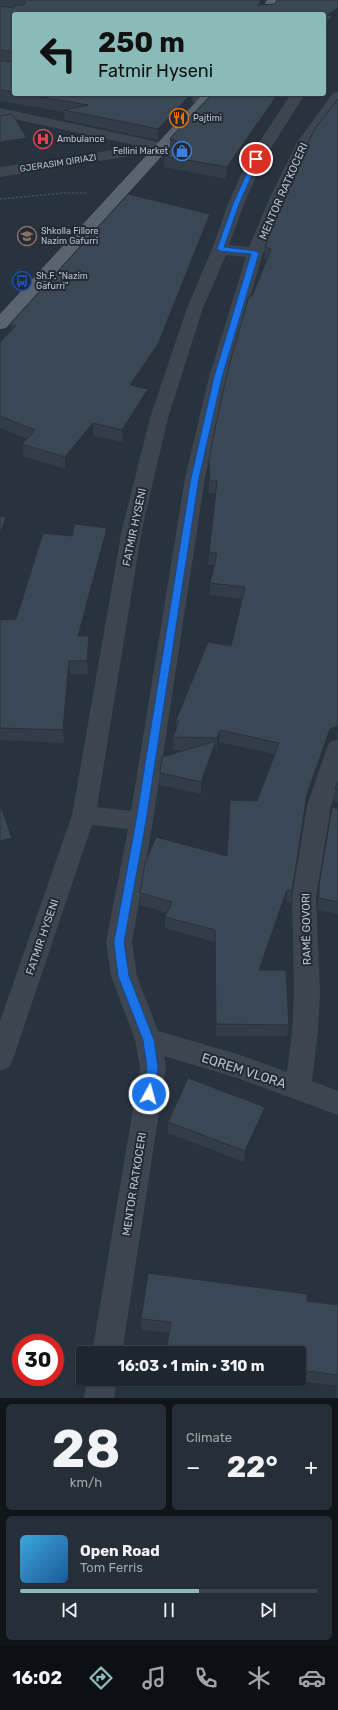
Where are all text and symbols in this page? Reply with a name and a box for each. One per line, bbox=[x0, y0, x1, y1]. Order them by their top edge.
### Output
text: 250 m bbox=[98, 26, 185, 59]
icon: left bbox=[32, 28, 84, 80]
text: Fatmir Hyseni bbox=[98, 60, 213, 82]
restaurant icon: Pajtimi bbox=[168, 107, 190, 129]
place label: Pajtimi bbox=[193, 113, 222, 123]
hospital icon: Ambulance bbox=[32, 128, 54, 150]
place label: Ambulance bbox=[57, 134, 104, 144]
shop icon: Fellini Market bbox=[171, 140, 193, 162]
street label: MENTOR RATKOCERI bbox=[256, 141, 311, 242]
pin bbox=[239, 142, 273, 176]
place label: Fellini Market bbox=[113, 146, 168, 156]
icon: arrive bbox=[245, 148, 267, 170]
street label: GJERASIM QIRIAZI bbox=[19, 152, 97, 174]
school or university icon: Shkolla Fillore Nazim Gafurri bbox=[16, 225, 38, 247]
place label: Shkolla Fillore Nazim Gafurri bbox=[41, 226, 99, 246]
bus stop icon: Sh.F. "Nazim Gafurri" bbox=[11, 270, 33, 292]
place label: Sh.F. "Nazim Gafurri" bbox=[36, 271, 88, 291]
street label: FATMIR HYSENI bbox=[120, 487, 149, 567]
street label: RAMË GOVORI bbox=[299, 893, 314, 965]
street label: FATMIR HYSENI bbox=[23, 898, 62, 977]
street label: EQREM VLORA bbox=[200, 1050, 288, 1091]
position arrow bbox=[128, 1073, 170, 1115]
street label: MENTOR RATKOCERI bbox=[120, 1131, 149, 1237]
speed limit sign: 30 bbox=[12, 1334, 64, 1386]
text: 16:03 · 1 min · 310 m bbox=[118, 1357, 264, 1375]
text: 28 bbox=[51, 1418, 121, 1480]
text: Climate bbox=[186, 1430, 232, 1445]
text: 22° bbox=[227, 1449, 278, 1485]
text: − bbox=[186, 1454, 200, 1481]
text: + bbox=[304, 1454, 318, 1481]
text: km/h bbox=[70, 1475, 102, 1490]
text: Open Road bbox=[80, 1542, 160, 1560]
text: Tom Ferris bbox=[80, 1560, 143, 1575]
icon: previous bbox=[59, 1599, 81, 1621]
icon: pause bbox=[158, 1599, 180, 1621]
icon: next bbox=[257, 1599, 279, 1621]
icon: directions bbox=[87, 1664, 115, 1692]
icon: music bbox=[140, 1664, 168, 1692]
icon: phone bbox=[192, 1664, 220, 1692]
icon: climate bbox=[245, 1664, 273, 1692]
icon: car bbox=[298, 1664, 326, 1692]
text: 16:02 bbox=[12, 1667, 62, 1689]

